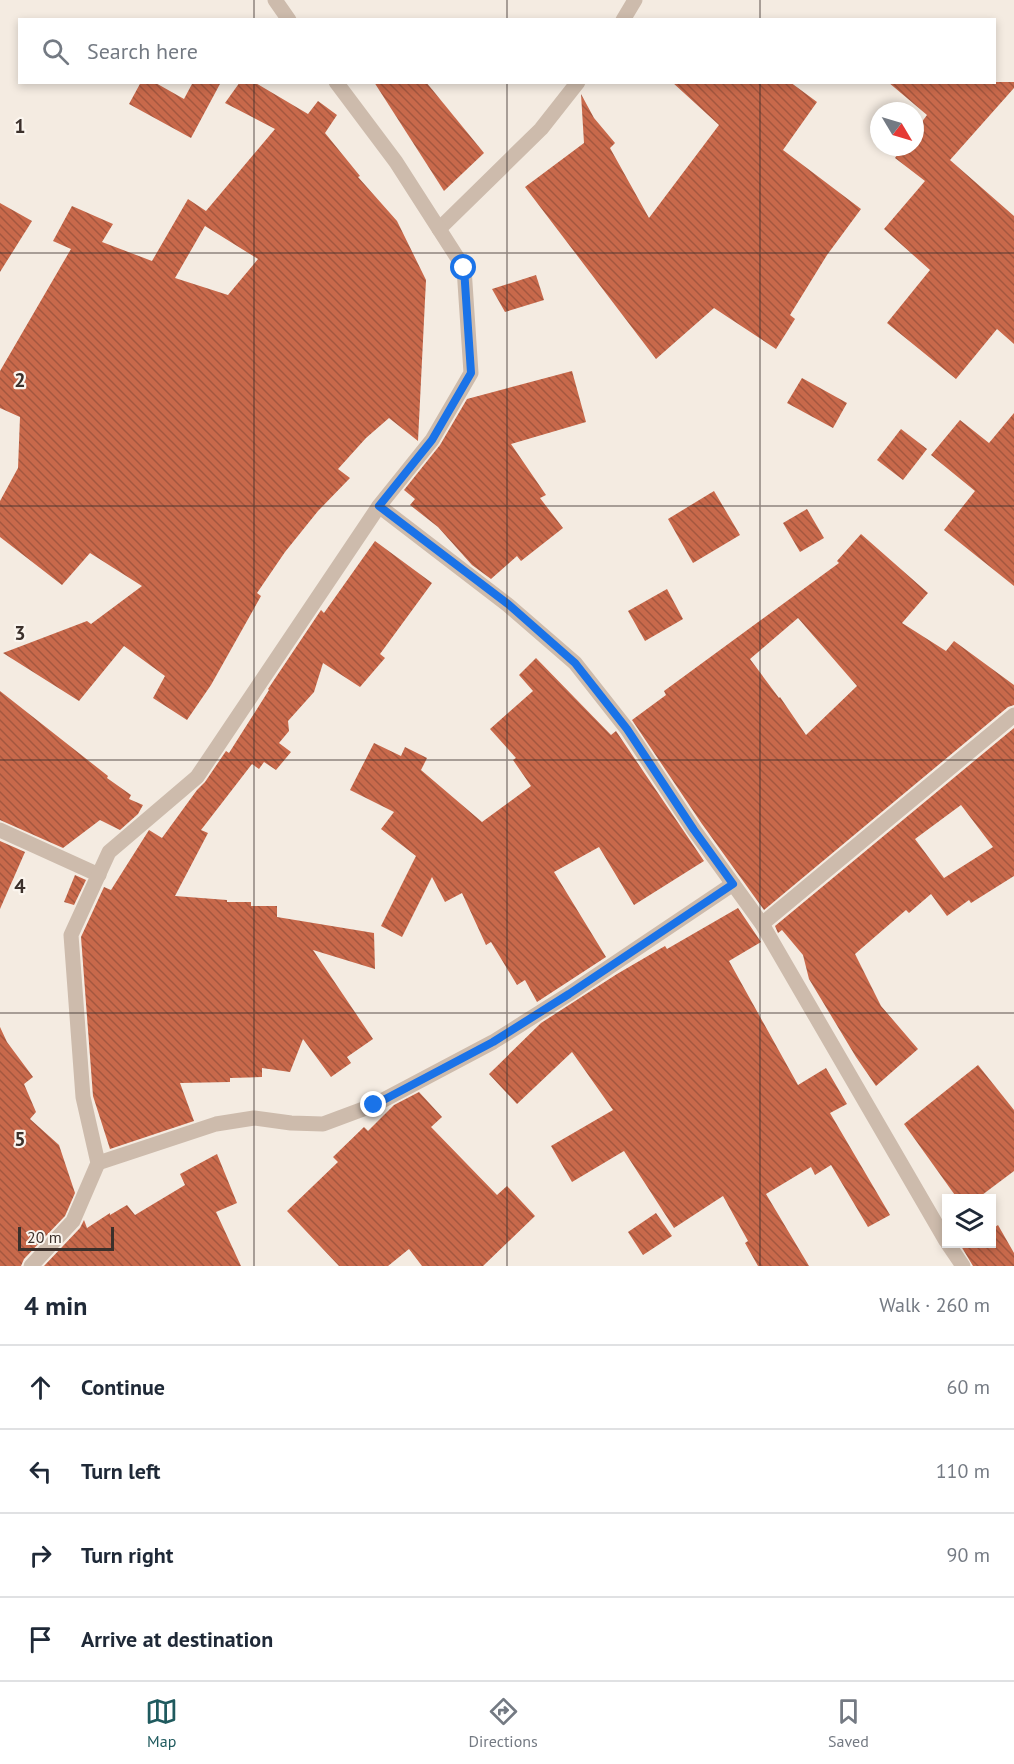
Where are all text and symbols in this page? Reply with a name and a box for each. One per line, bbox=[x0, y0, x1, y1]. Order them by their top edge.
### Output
search box bbox=[18, 18, 996, 84]
icon: search bbox=[39, 35, 72, 68]
text: Search here bbox=[87, 37, 198, 65]
north arrow bbox=[870, 102, 924, 156]
text: 1 bbox=[14, 113, 26, 139]
route start bbox=[450, 254, 476, 280]
text: 2 bbox=[14, 367, 26, 393]
text: 3 bbox=[14, 620, 26, 646]
text: 4 bbox=[14, 873, 26, 899]
route end bbox=[360, 1091, 386, 1117]
text: 5 bbox=[14, 1126, 26, 1152]
map controls bbox=[942, 1194, 996, 1248]
button: layers bbox=[942, 1194, 996, 1248]
scale bar bbox=[18, 1224, 114, 1252]
text: 20 m bbox=[27, 1227, 62, 1247]
text: 4 min bbox=[24, 1289, 87, 1322]
text: Walk · 260 m bbox=[879, 1292, 990, 1318]
icon: ahead bbox=[24, 1371, 57, 1404]
text: Continue bbox=[81, 1373, 165, 1401]
text: 60 m bbox=[947, 1374, 990, 1400]
icon: left bbox=[24, 1455, 57, 1488]
text: Turn left bbox=[81, 1457, 161, 1485]
text: 110 m bbox=[936, 1458, 990, 1484]
icon: right bbox=[24, 1539, 57, 1572]
text: Turn right bbox=[81, 1541, 173, 1569]
text: 90 m bbox=[947, 1542, 990, 1568]
icon: arrive bbox=[24, 1623, 57, 1656]
text: Arrive at destination bbox=[81, 1625, 273, 1653]
tab: Map bbox=[145, 1695, 178, 1751]
tab: Directions bbox=[469, 1695, 538, 1751]
tab: Saved bbox=[828, 1695, 869, 1751]

